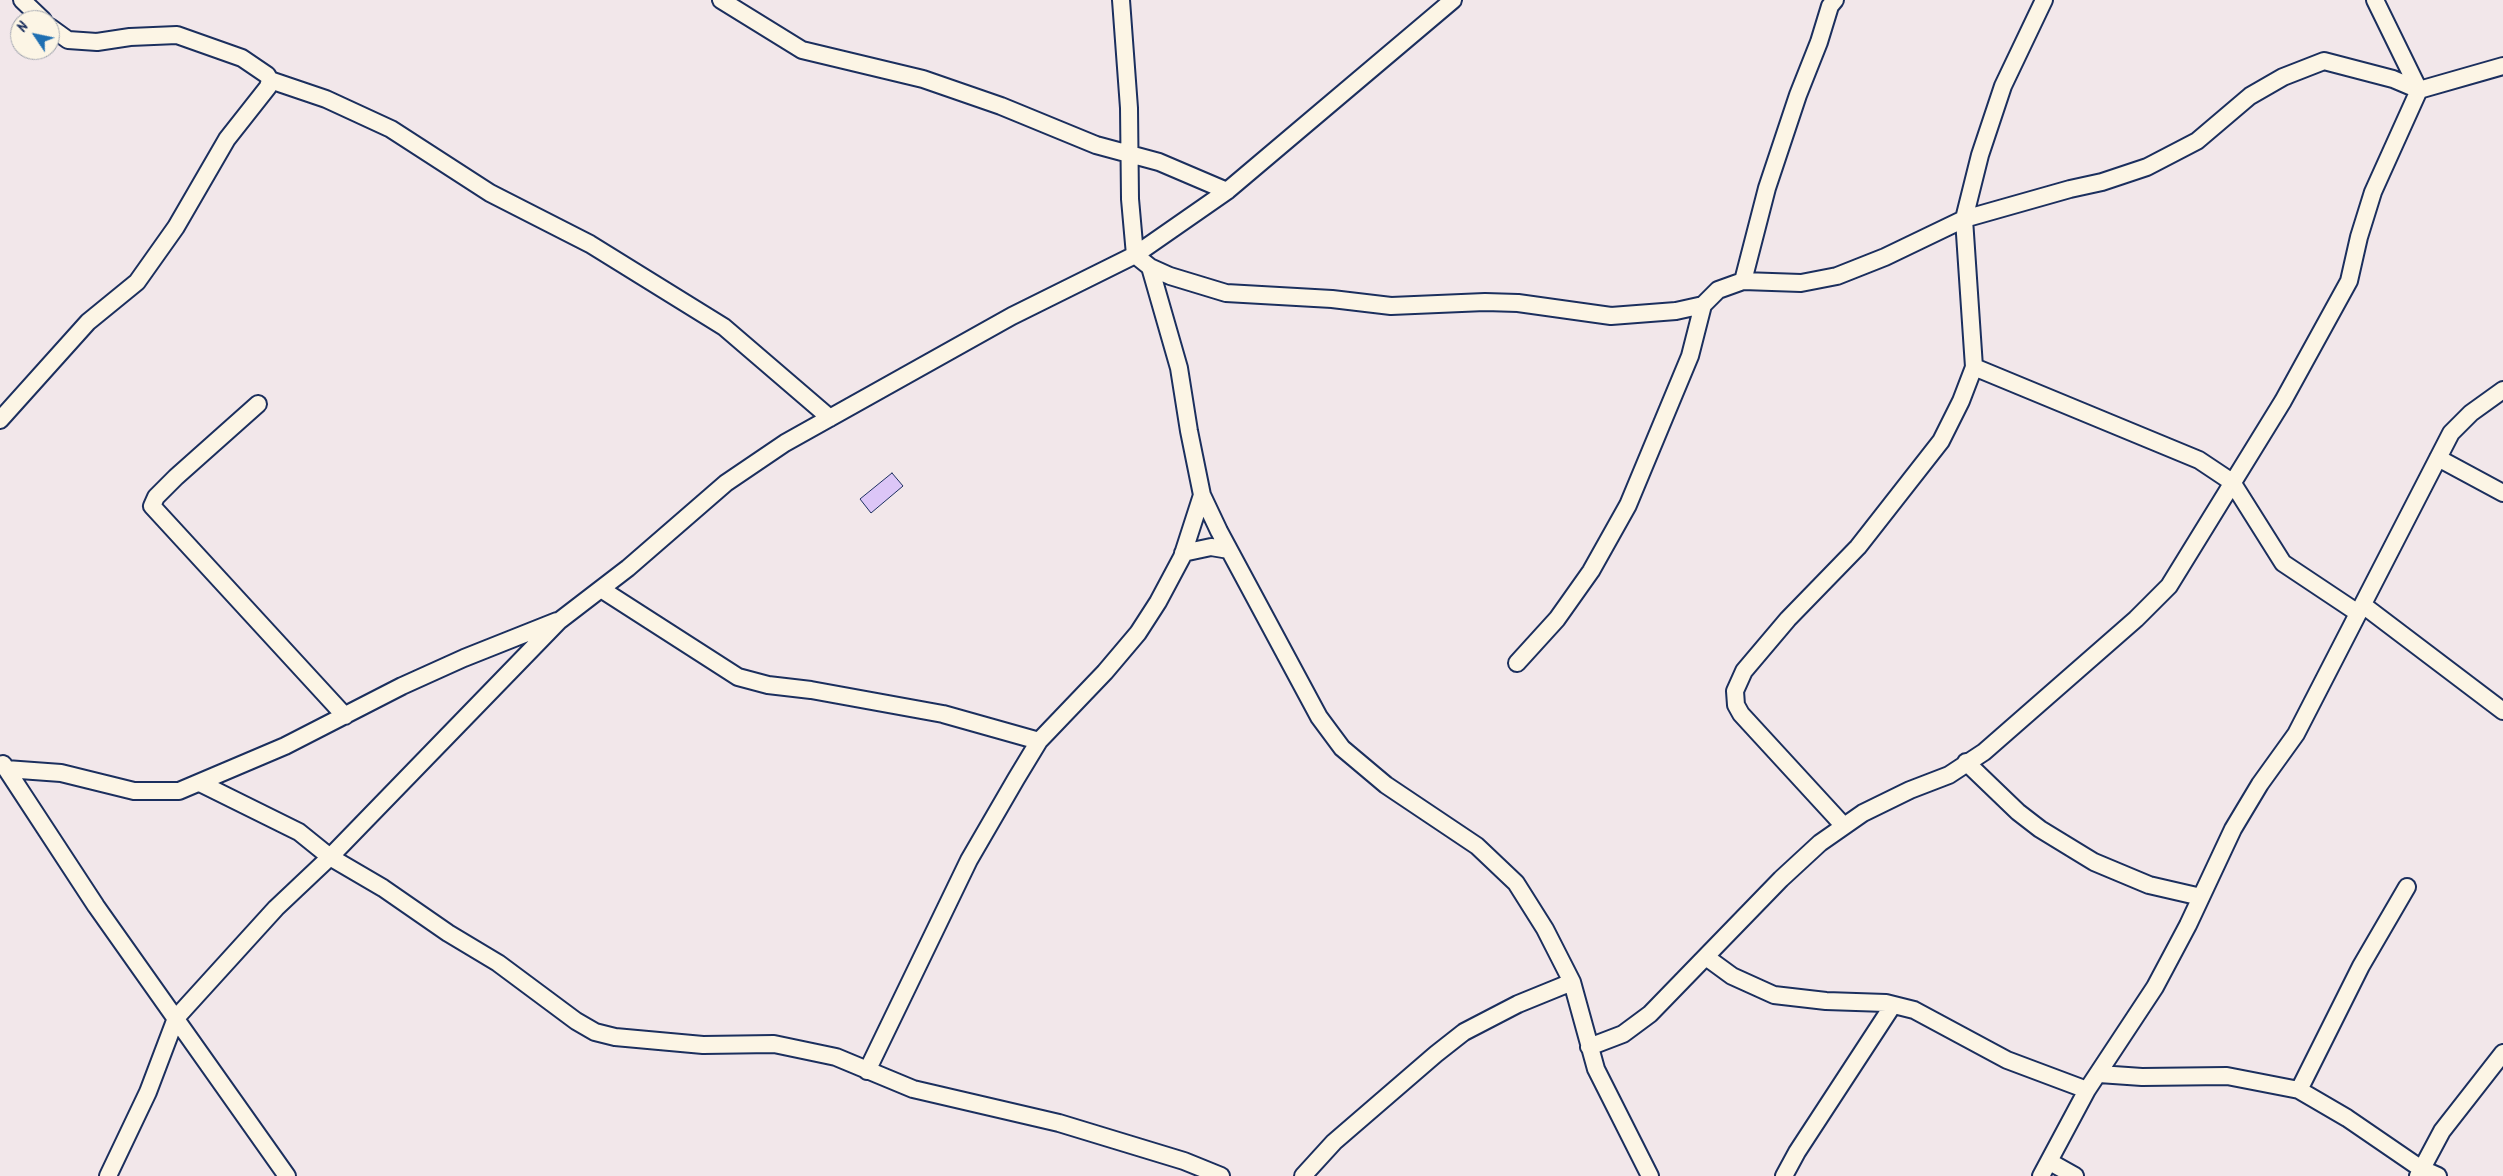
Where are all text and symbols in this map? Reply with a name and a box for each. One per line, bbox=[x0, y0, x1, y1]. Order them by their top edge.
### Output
north arrow bbox=[10, 10, 60, 60]
text: N bbox=[12, 17, 35, 37]

